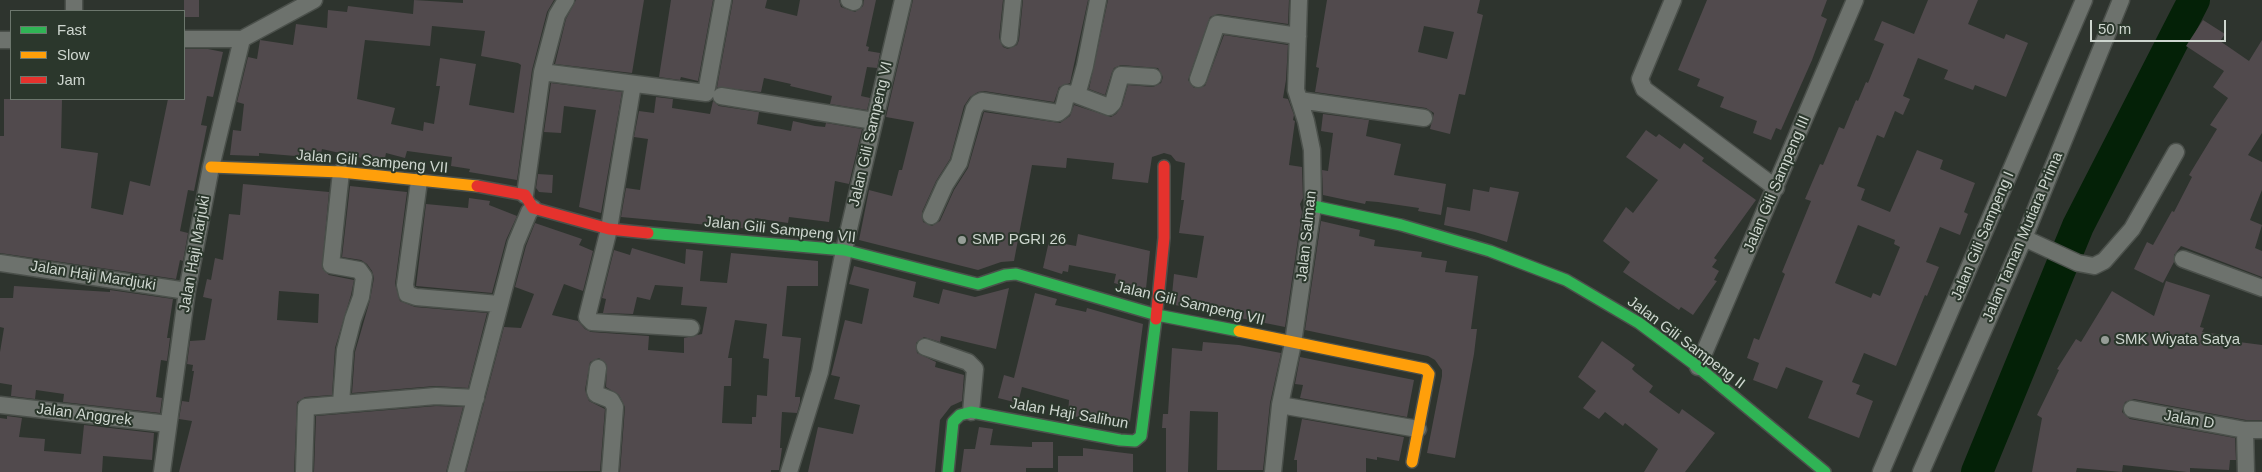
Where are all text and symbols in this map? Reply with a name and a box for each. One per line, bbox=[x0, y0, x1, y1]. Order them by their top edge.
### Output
legend bbox=[10, 10, 185, 100]
scale bar bbox=[2092, 10, 2228, 42]
text: 50 m bbox=[2098, 20, 2131, 37]
text: Fast bbox=[57, 21, 86, 38]
text: Slow bbox=[57, 46, 90, 63]
street label: Jalan Gili Sampeng VI bbox=[846, 60, 896, 208]
text: Jam bbox=[57, 71, 85, 88]
street label: Jalan Gili Sampeng III bbox=[1740, 113, 1814, 255]
street label: Jalan Gili Sampeng VII bbox=[295, 146, 449, 178]
street label: Jalan Taman Mutiara Prima bbox=[1979, 149, 2067, 325]
street label: Jalan Gili Sampeng I bbox=[1948, 169, 2018, 303]
street label: Jalan Salman bbox=[1293, 190, 1321, 282]
street label: Jalan Haji Marjuki bbox=[176, 194, 214, 314]
street label: Jalan Gili Sampeng VII bbox=[703, 213, 857, 247]
place label: SMP PGRI 26 bbox=[972, 231, 1066, 249]
marker: SMP PGRI 26 bbox=[956, 234, 968, 246]
street label: Jalan Haji Mardjuki bbox=[29, 257, 157, 295]
street label: Jalan Gili Sampeng VII bbox=[1114, 278, 1266, 330]
street label: Jalan Gili Sampeng II bbox=[1624, 293, 1748, 393]
place label: SMK Wiyata Satya bbox=[2115, 331, 2240, 349]
marker: SMK Wiyata Satya bbox=[2099, 334, 2111, 346]
street label: Jalan Haji Salihun bbox=[1008, 395, 1130, 433]
street label: Jalan Anggrek bbox=[35, 400, 133, 430]
street label: Jalan D bbox=[2162, 407, 2216, 433]

